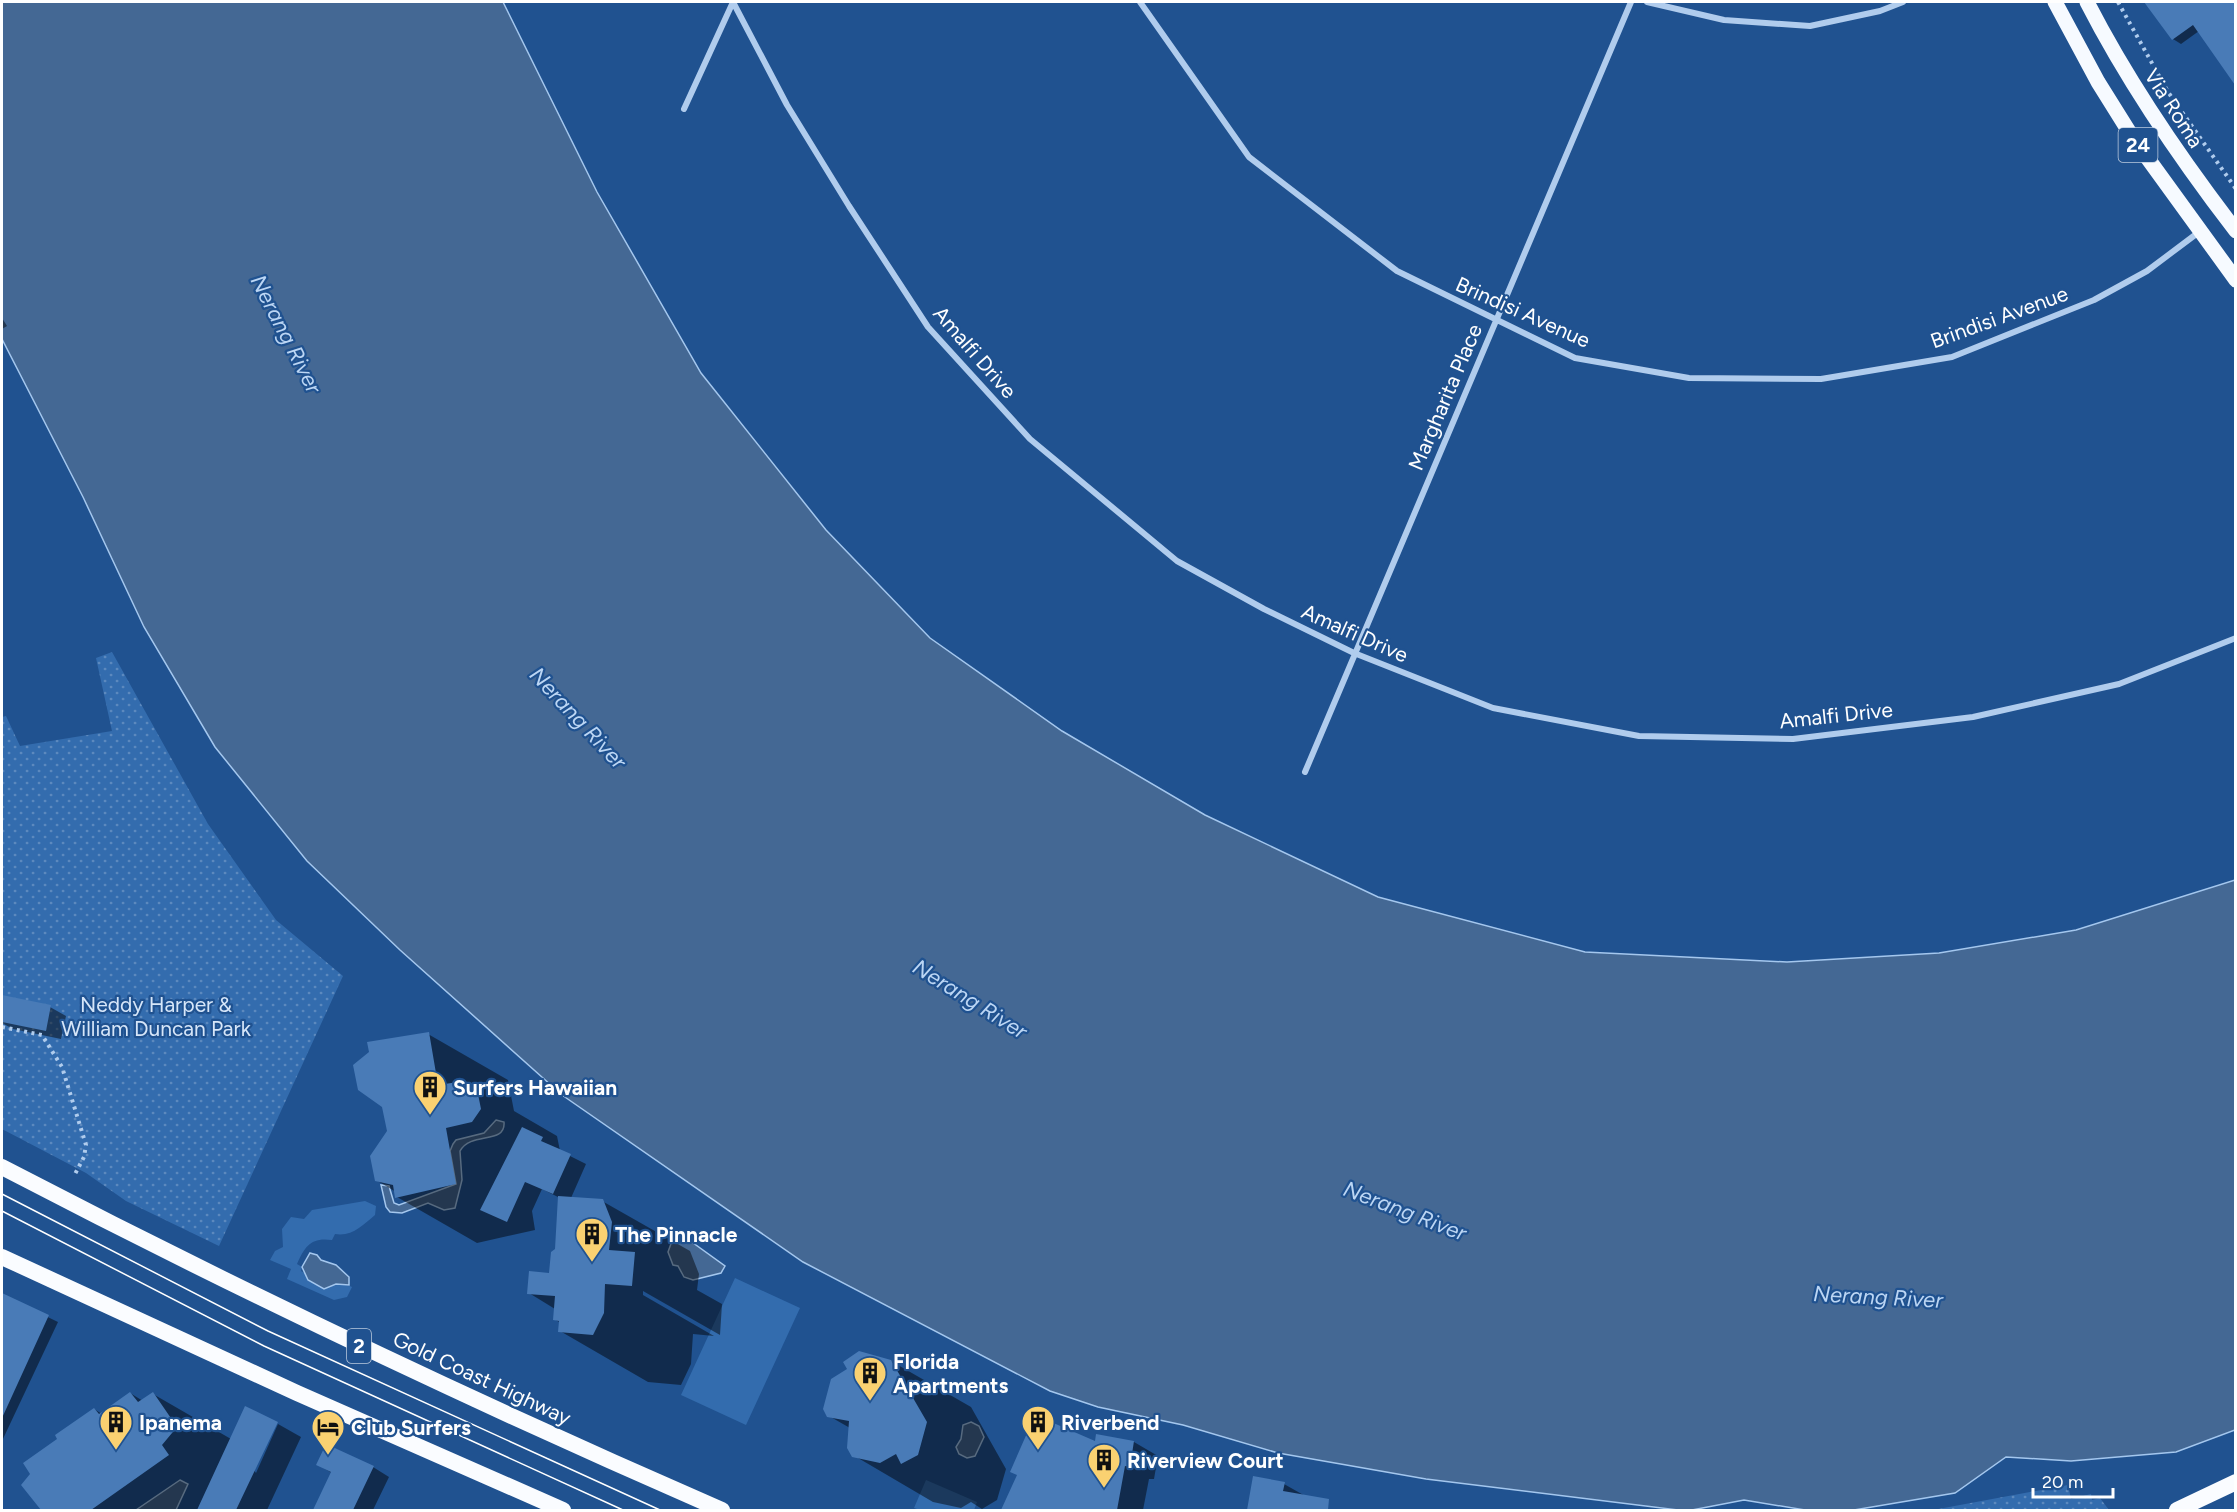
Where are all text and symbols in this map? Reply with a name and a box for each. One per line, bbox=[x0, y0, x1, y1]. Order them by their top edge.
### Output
street label: Via Roma bbox=[2139, 64, 2209, 152]
road number: 24 bbox=[2118, 128, 2158, 162]
water label: Nerang River bbox=[245, 270, 328, 399]
street label: Brindisi Avenue bbox=[1452, 271, 1594, 353]
street label: Brindisi Avenue bbox=[1927, 281, 2071, 353]
street label: Amalfi Drive bbox=[928, 301, 1022, 403]
street label: Margharita Place bbox=[1403, 320, 1487, 474]
street label: Amalfi Drive bbox=[1298, 598, 1412, 668]
water label: Nerang River bbox=[524, 661, 633, 776]
street label: Amalfi Drive bbox=[1778, 697, 1894, 733]
water label: Nerang River bbox=[908, 953, 1033, 1046]
park label: Neddy Harper & William Duncan Park bbox=[61, 992, 252, 1041]
building icon: Surfers Hawaiian bbox=[412, 1069, 448, 1116]
place label: Surfers Hawaiian bbox=[453, 1075, 617, 1100]
water label: Nerang River bbox=[1340, 1175, 1472, 1247]
building icon: The Pinnacle bbox=[574, 1216, 610, 1263]
place label: The Pinnacle bbox=[615, 1222, 738, 1247]
water label: Nerang River bbox=[1813, 1280, 1945, 1314]
street label: Gold Coast Highway bbox=[389, 1326, 575, 1430]
road number: 2 bbox=[347, 1329, 371, 1363]
place label: Florida Apartments bbox=[893, 1349, 1009, 1398]
building icon: Florida Apartments bbox=[852, 1355, 888, 1402]
building icon: Ipanema bbox=[98, 1404, 134, 1451]
building icon: Riverbend bbox=[1020, 1404, 1056, 1451]
hotel icon: Club Surfers bbox=[310, 1409, 346, 1456]
place label: Ipanema bbox=[139, 1410, 222, 1435]
place label: Riverbend bbox=[1061, 1410, 1160, 1435]
place label: Club Surfers bbox=[351, 1415, 471, 1440]
building icon: Riverview Court bbox=[1086, 1442, 1122, 1489]
place label: Riverview Court bbox=[1127, 1448, 1284, 1473]
scale bar bbox=[2033, 1461, 2112, 1499]
text: 20 m bbox=[2042, 1471, 2083, 1493]

